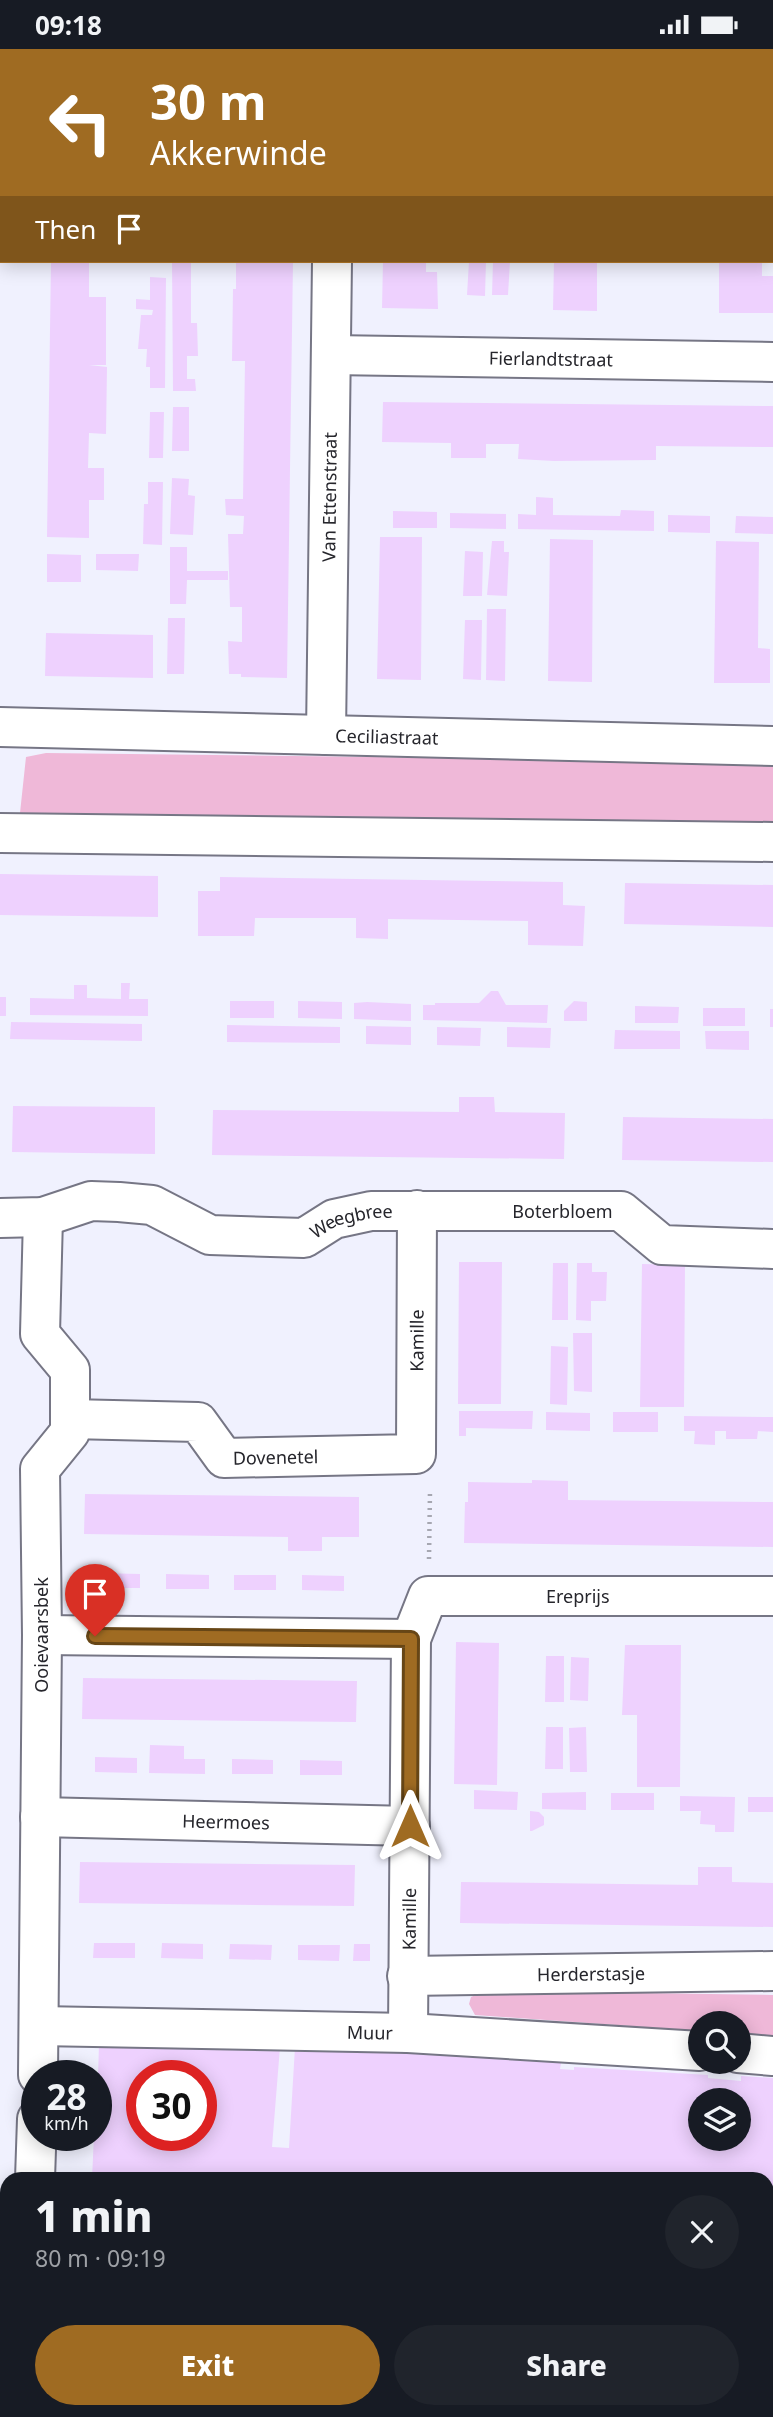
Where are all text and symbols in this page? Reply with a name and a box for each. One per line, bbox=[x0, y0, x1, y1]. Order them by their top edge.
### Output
text: 09:18 bbox=[35, 7, 102, 43]
text: 30 m bbox=[150, 68, 267, 134]
icon: left bbox=[35, 77, 126, 168]
text: Akkerwinde bbox=[150, 131, 327, 174]
icon: arrive bbox=[110, 210, 148, 248]
text: Then bbox=[35, 211, 96, 247]
street label: Fierlandtstraat bbox=[489, 346, 614, 371]
street label: Van Ettenstraat bbox=[316, 432, 342, 562]
street label: Ceciliastraat bbox=[335, 723, 439, 750]
street label: Weegbree bbox=[305, 1199, 393, 1243]
street label: Boterbloem bbox=[512, 1199, 613, 1223]
street label: Kamille bbox=[404, 1309, 429, 1372]
street label: Dovenetel bbox=[233, 1444, 319, 1470]
pin bbox=[65, 1564, 125, 1636]
icon: arrive bbox=[76, 1575, 114, 1613]
street label: Ooievaarsbek bbox=[29, 1577, 53, 1693]
street label: Ereprijs bbox=[546, 1584, 610, 1608]
position arrow bbox=[373, 1789, 447, 1863]
street label: Heermoes bbox=[182, 1808, 270, 1835]
street label: Kamille bbox=[397, 1888, 421, 1950]
street label: Herderstasje bbox=[537, 1961, 645, 1986]
map controls bbox=[688, 2011, 751, 2151]
button: search bbox=[688, 2011, 751, 2074]
street label: Muur bbox=[347, 2020, 394, 2045]
speed limit sign: 30 bbox=[126, 2060, 217, 2151]
text: 28 bbox=[46, 2073, 87, 2120]
button: layers bbox=[688, 2088, 751, 2151]
text: km/h bbox=[44, 2111, 89, 2135]
text: 1 min bbox=[35, 2187, 152, 2244]
button: close bbox=[665, 2195, 739, 2269]
text: 80 m · 09:19 bbox=[35, 2242, 166, 2274]
button: Exit bbox=[35, 2325, 380, 2405]
button: Share bbox=[394, 2325, 739, 2405]

